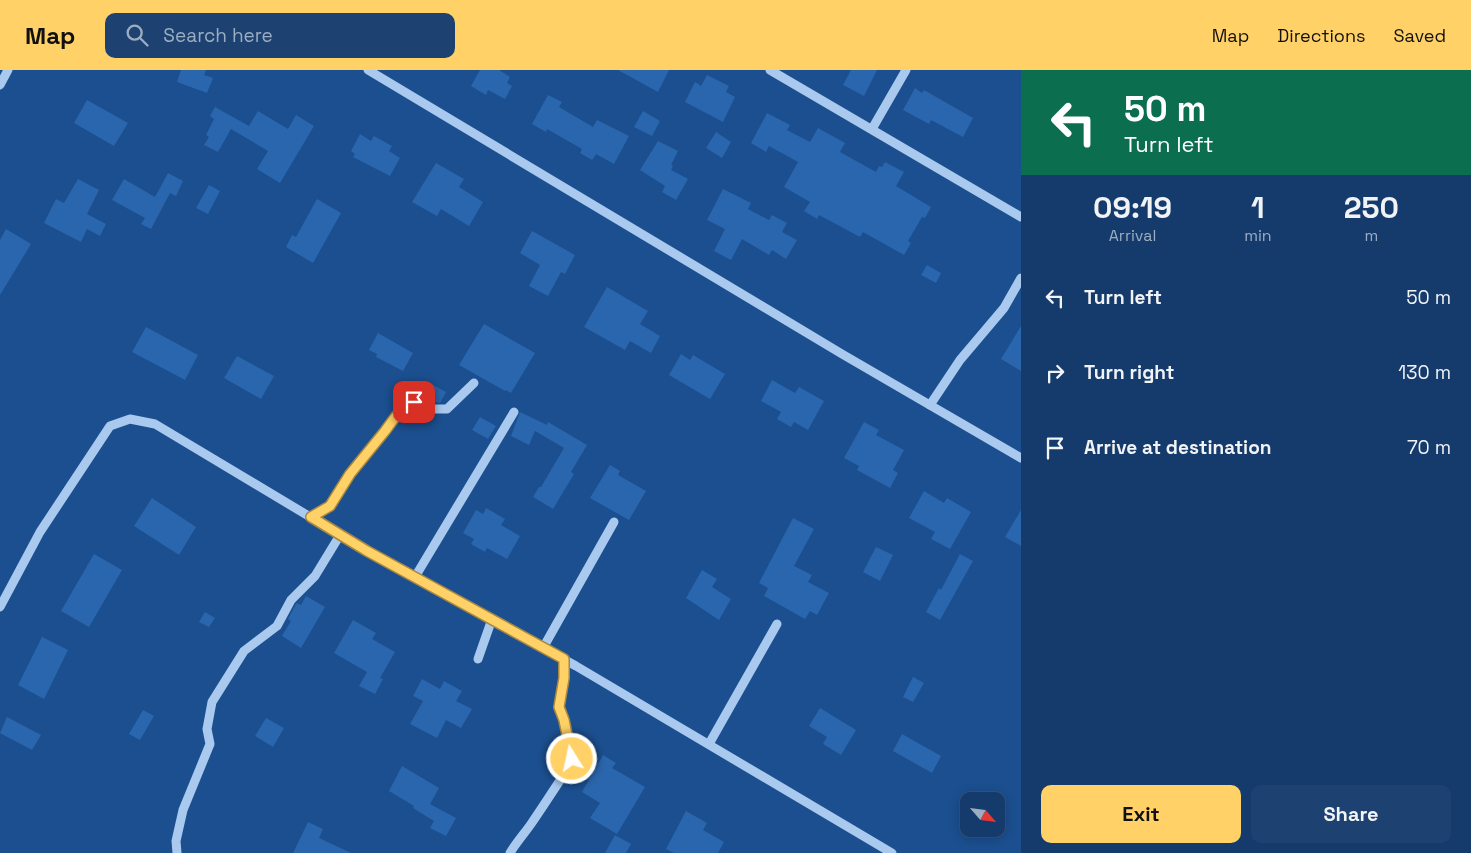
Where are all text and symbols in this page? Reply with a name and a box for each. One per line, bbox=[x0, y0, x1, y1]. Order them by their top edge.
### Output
search box bbox=[105, 13, 455, 58]
text: Map bbox=[25, 20, 75, 51]
icon: search bbox=[123, 21, 151, 49]
text: Search here bbox=[163, 23, 273, 48]
text: Map bbox=[1212, 24, 1249, 47]
text: Directions bbox=[1277, 24, 1366, 47]
text: Saved bbox=[1394, 24, 1446, 47]
text: 50 m bbox=[1124, 87, 1206, 131]
icon: left bbox=[1041, 90, 1106, 155]
text: Turn left bbox=[1124, 130, 1214, 158]
text: 09:19 bbox=[1093, 188, 1172, 227]
text: 1 bbox=[1251, 188, 1265, 227]
text: 250 bbox=[1344, 188, 1399, 227]
text: Arrival bbox=[1109, 225, 1156, 246]
text: min bbox=[1244, 225, 1272, 246]
text: m bbox=[1364, 225, 1378, 246]
icon: left bbox=[1041, 284, 1069, 312]
text: Turn left bbox=[1084, 285, 1162, 310]
text: 50 m bbox=[1406, 285, 1451, 310]
icon: right bbox=[1041, 359, 1069, 387]
text: Turn right bbox=[1084, 360, 1174, 385]
text: 130 m bbox=[1398, 360, 1451, 385]
pin bbox=[393, 381, 435, 423]
icon: arrive bbox=[400, 388, 428, 416]
icon: arrive bbox=[1041, 434, 1069, 462]
text: Arrive at destination bbox=[1084, 435, 1272, 460]
text: 70 m bbox=[1407, 435, 1451, 460]
position arrow bbox=[545, 732, 597, 784]
button: Exit bbox=[1041, 785, 1241, 843]
button: Share bbox=[1251, 785, 1451, 843]
north arrow bbox=[960, 792, 1005, 838]
map controls bbox=[960, 792, 1005, 837]

